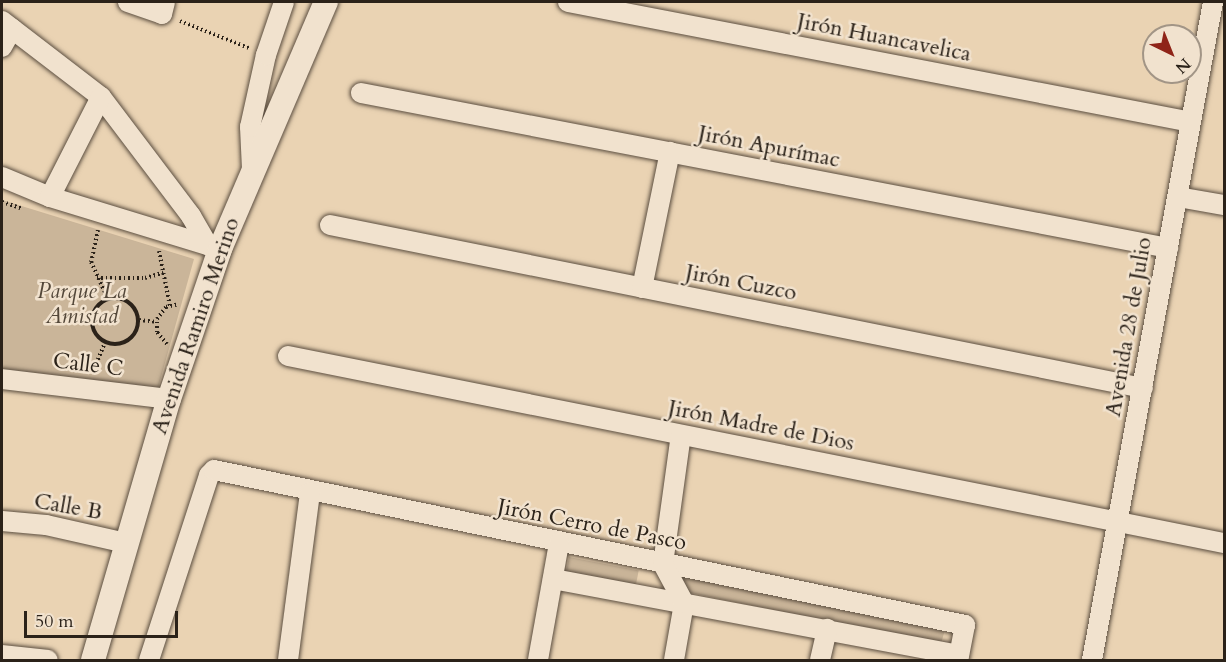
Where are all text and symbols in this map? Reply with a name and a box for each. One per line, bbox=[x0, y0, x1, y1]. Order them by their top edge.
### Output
street label: Jirón Huancavelica bbox=[795, 8, 973, 68]
north arrow bbox=[1142, 24, 1202, 84]
text: N bbox=[1170, 53, 1195, 78]
street label: Jirón Apurímac bbox=[696, 120, 842, 174]
street label: Avenida Ramiro Merino bbox=[147, 214, 245, 438]
street label: Avenida 28 de Julio bbox=[1100, 235, 1158, 419]
street label: Jirón Cuzco bbox=[683, 259, 799, 307]
park label: Parque La Amistad bbox=[37, 278, 127, 330]
street label: Calle C bbox=[52, 348, 124, 382]
street label: Jirón Madre de Dios bbox=[666, 395, 856, 457]
street label: Calle B bbox=[32, 488, 104, 526]
street label: Jirón Cerro de Pasco bbox=[495, 494, 689, 556]
scale bar bbox=[27, 599, 182, 637]
text: 50 m bbox=[35, 609, 74, 634]

